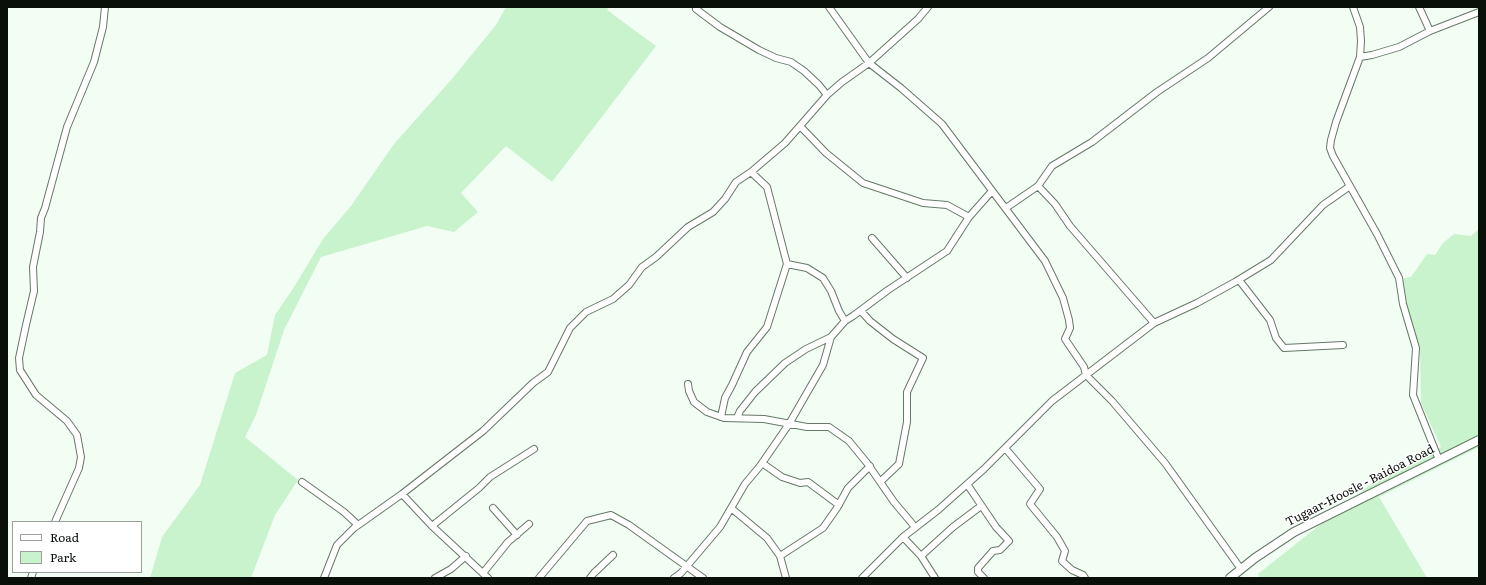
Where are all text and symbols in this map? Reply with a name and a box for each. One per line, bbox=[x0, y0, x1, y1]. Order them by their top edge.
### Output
street label: Tugaar-Hoosle - Baidoa Road bbox=[1283, 442, 1437, 530]
legend bbox=[12, 521, 142, 573]
text: Road bbox=[50, 528, 79, 546]
text: Park bbox=[50, 548, 76, 566]

